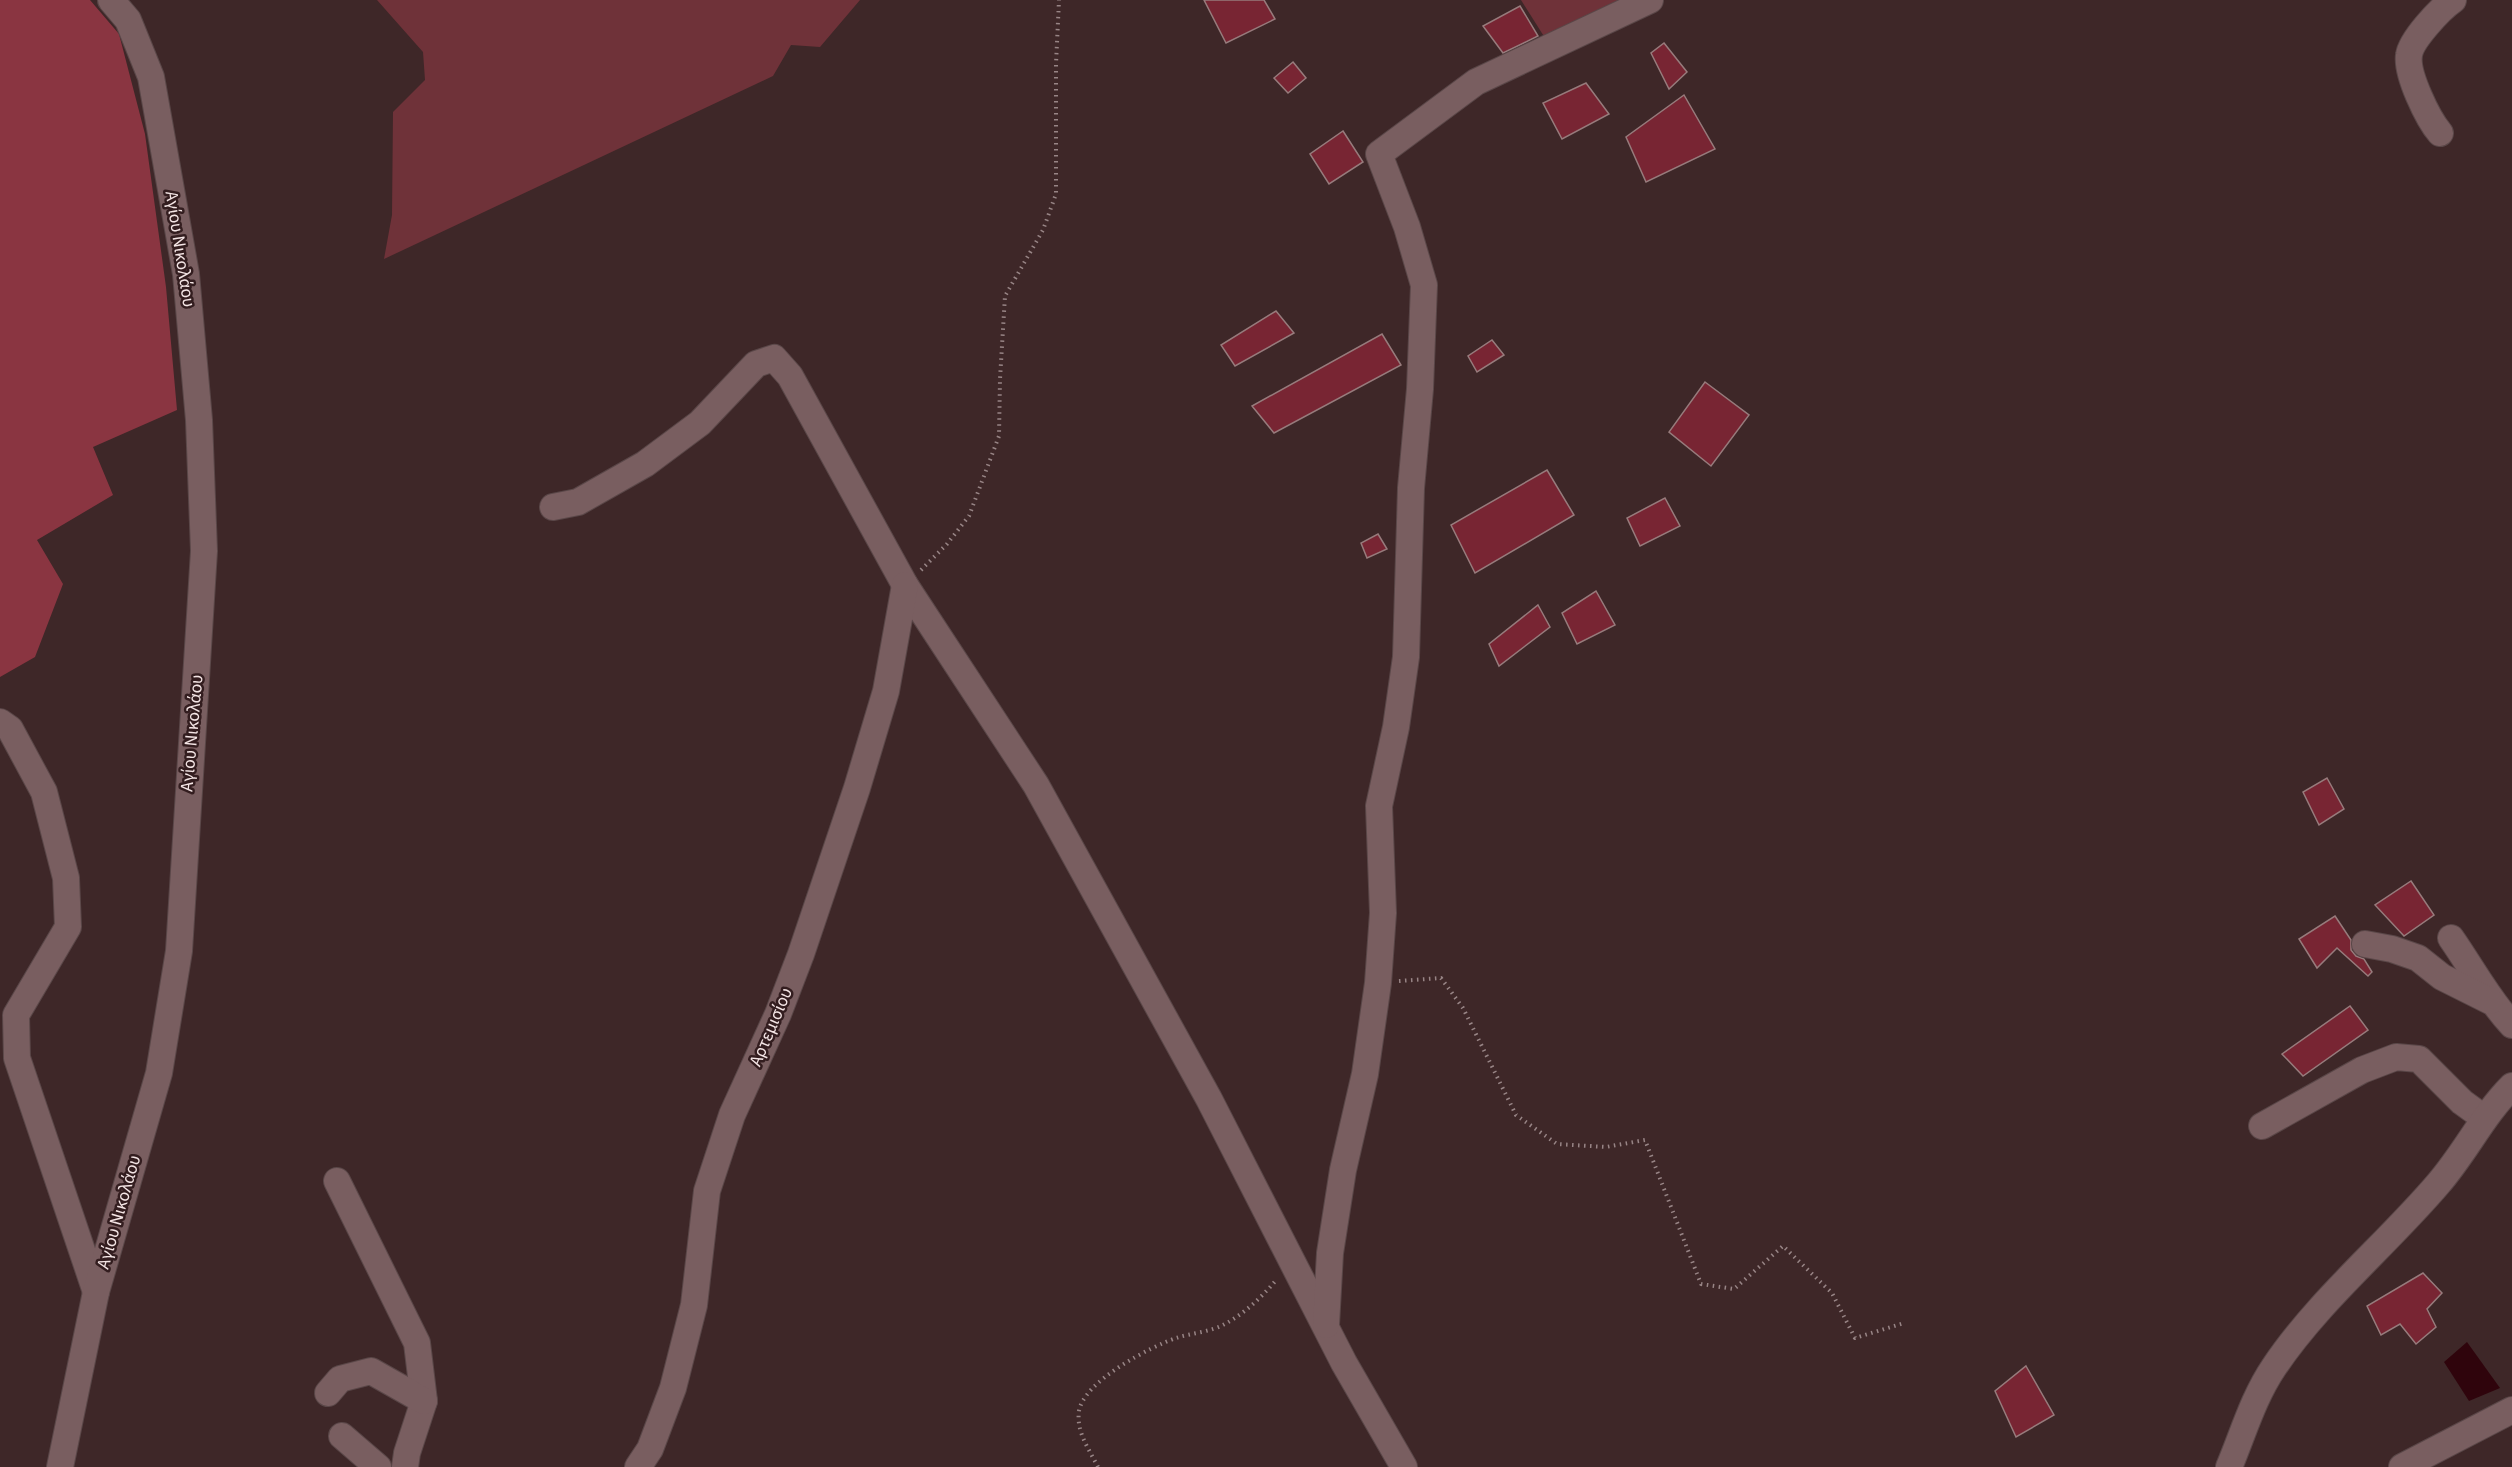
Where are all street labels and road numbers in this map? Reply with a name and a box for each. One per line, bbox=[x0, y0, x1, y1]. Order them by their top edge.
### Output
street label: Αγίου Νικολάου bbox=[158, 189, 202, 309]
street label: Αγίου Νικολάου bbox=[174, 673, 210, 793]
street label: Αρτεμισίου bbox=[743, 984, 799, 1070]
street label: Αγίου Νικολάου bbox=[91, 1152, 147, 1272]

